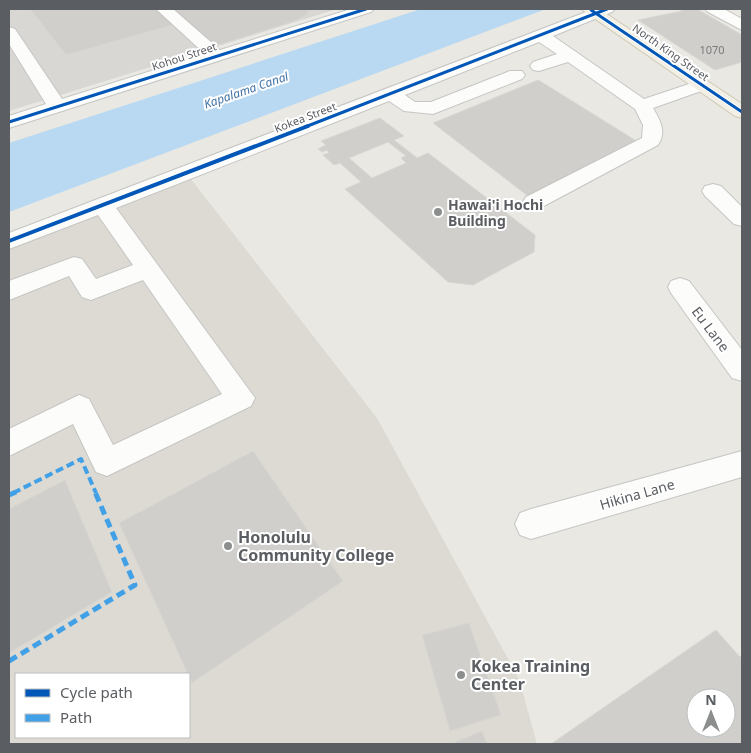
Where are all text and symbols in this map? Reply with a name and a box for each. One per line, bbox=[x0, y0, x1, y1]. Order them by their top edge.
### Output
street label: North King Street bbox=[630, 20, 712, 84]
street label: Kohou Street bbox=[150, 38, 218, 74]
house number: 1070 bbox=[699, 42, 725, 57]
water label: Kapalama Canal bbox=[201, 67, 291, 112]
street label: Kokea Street bbox=[272, 98, 338, 136]
place label: Hawai'i Hochi Building bbox=[448, 195, 543, 230]
marker: Hawai'i Hochi Building bbox=[432, 206, 444, 218]
street label: Eu Lane bbox=[688, 303, 734, 355]
street label: Hikina Lane bbox=[597, 474, 677, 514]
place label: Honolulu Community College bbox=[238, 526, 394, 566]
marker: Honolulu Community College bbox=[222, 540, 234, 552]
place label: Kokea Training Center bbox=[471, 655, 590, 695]
marker: Kokea Training Center bbox=[455, 669, 467, 681]
legend bbox=[15, 673, 190, 738]
text: Cycle path bbox=[60, 682, 133, 702]
north arrow bbox=[686, 688, 736, 738]
text: N bbox=[705, 690, 717, 709]
text: Path bbox=[60, 707, 92, 727]

